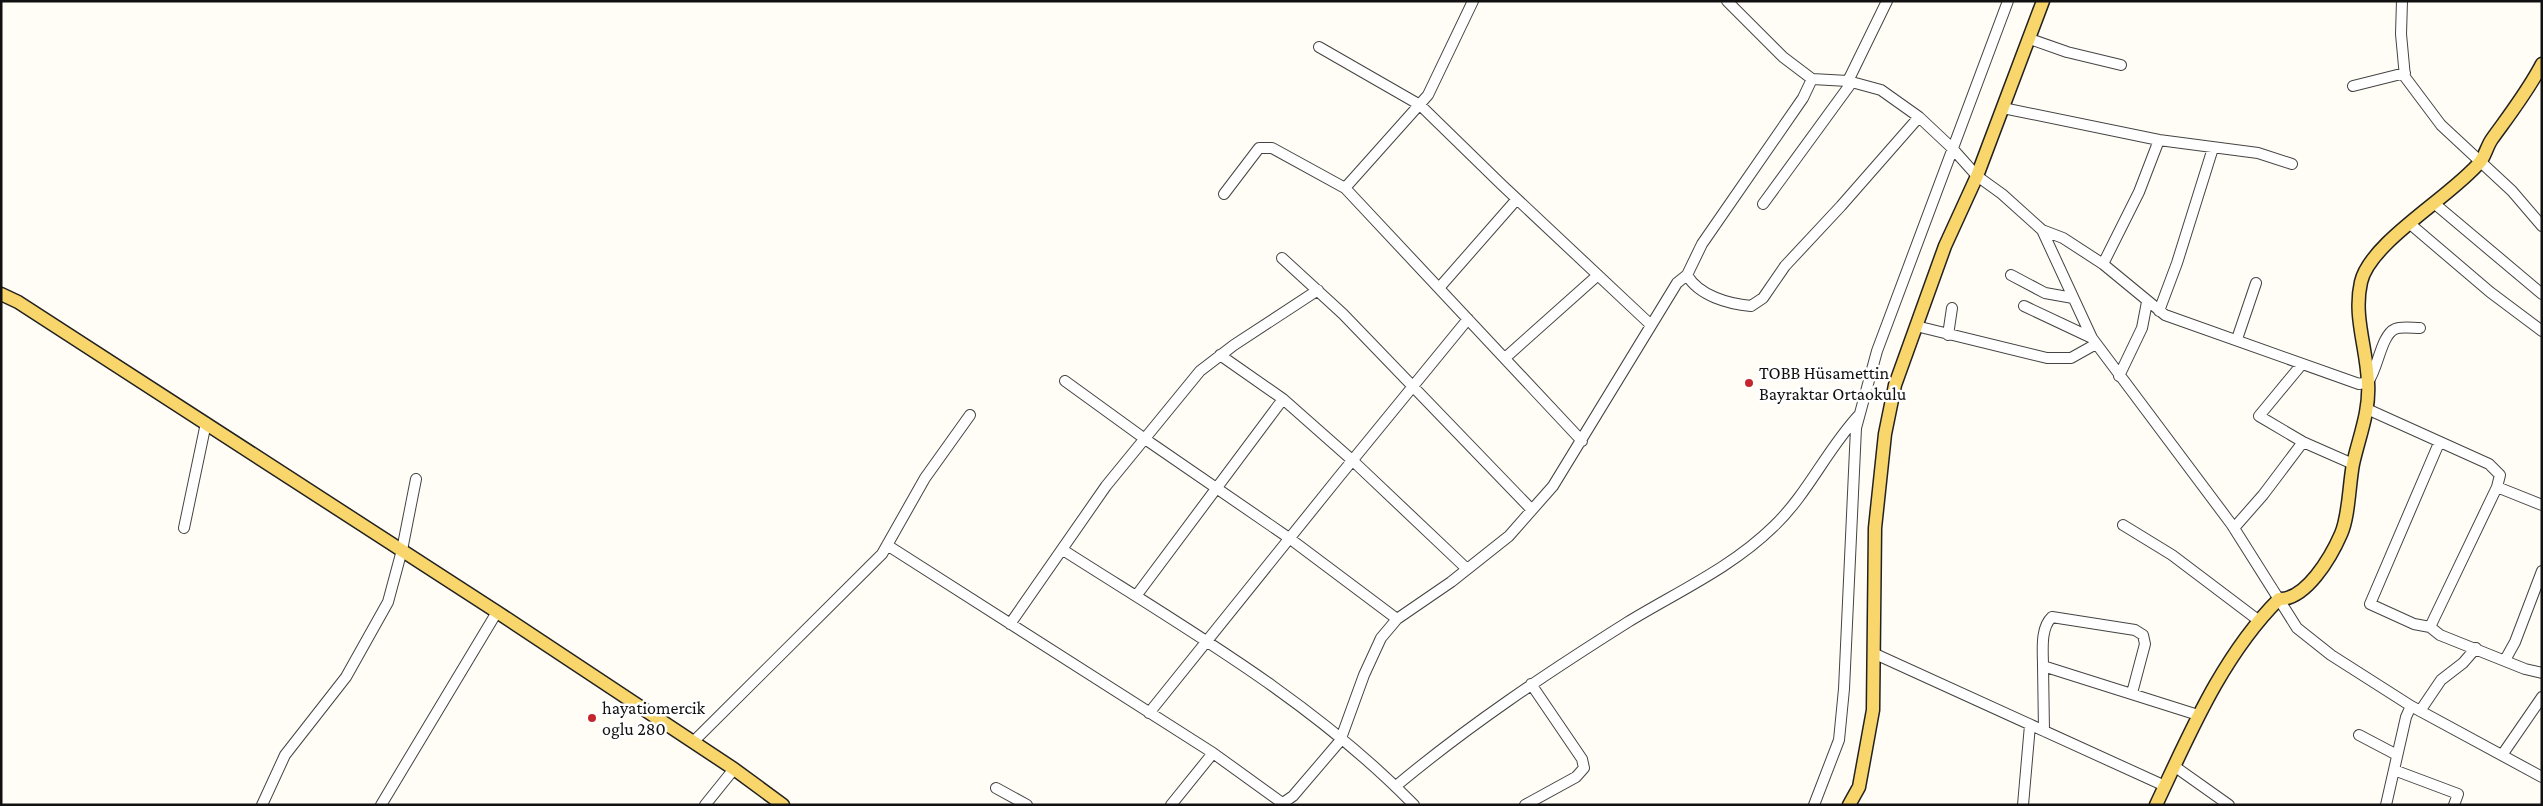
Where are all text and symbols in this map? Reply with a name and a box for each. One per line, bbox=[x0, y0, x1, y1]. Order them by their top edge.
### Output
place label: TOBB Hüsamettin Bayraktar Ortaokulu bbox=[1759, 363, 1907, 404]
marker: TOBB Hüsamettin Bayraktar Ortaokulu bbox=[1743, 377, 1755, 389]
place label: hayatiomercik oglu 280 bbox=[602, 698, 706, 739]
marker: hayatiomercik oglu 280 bbox=[586, 712, 598, 724]

